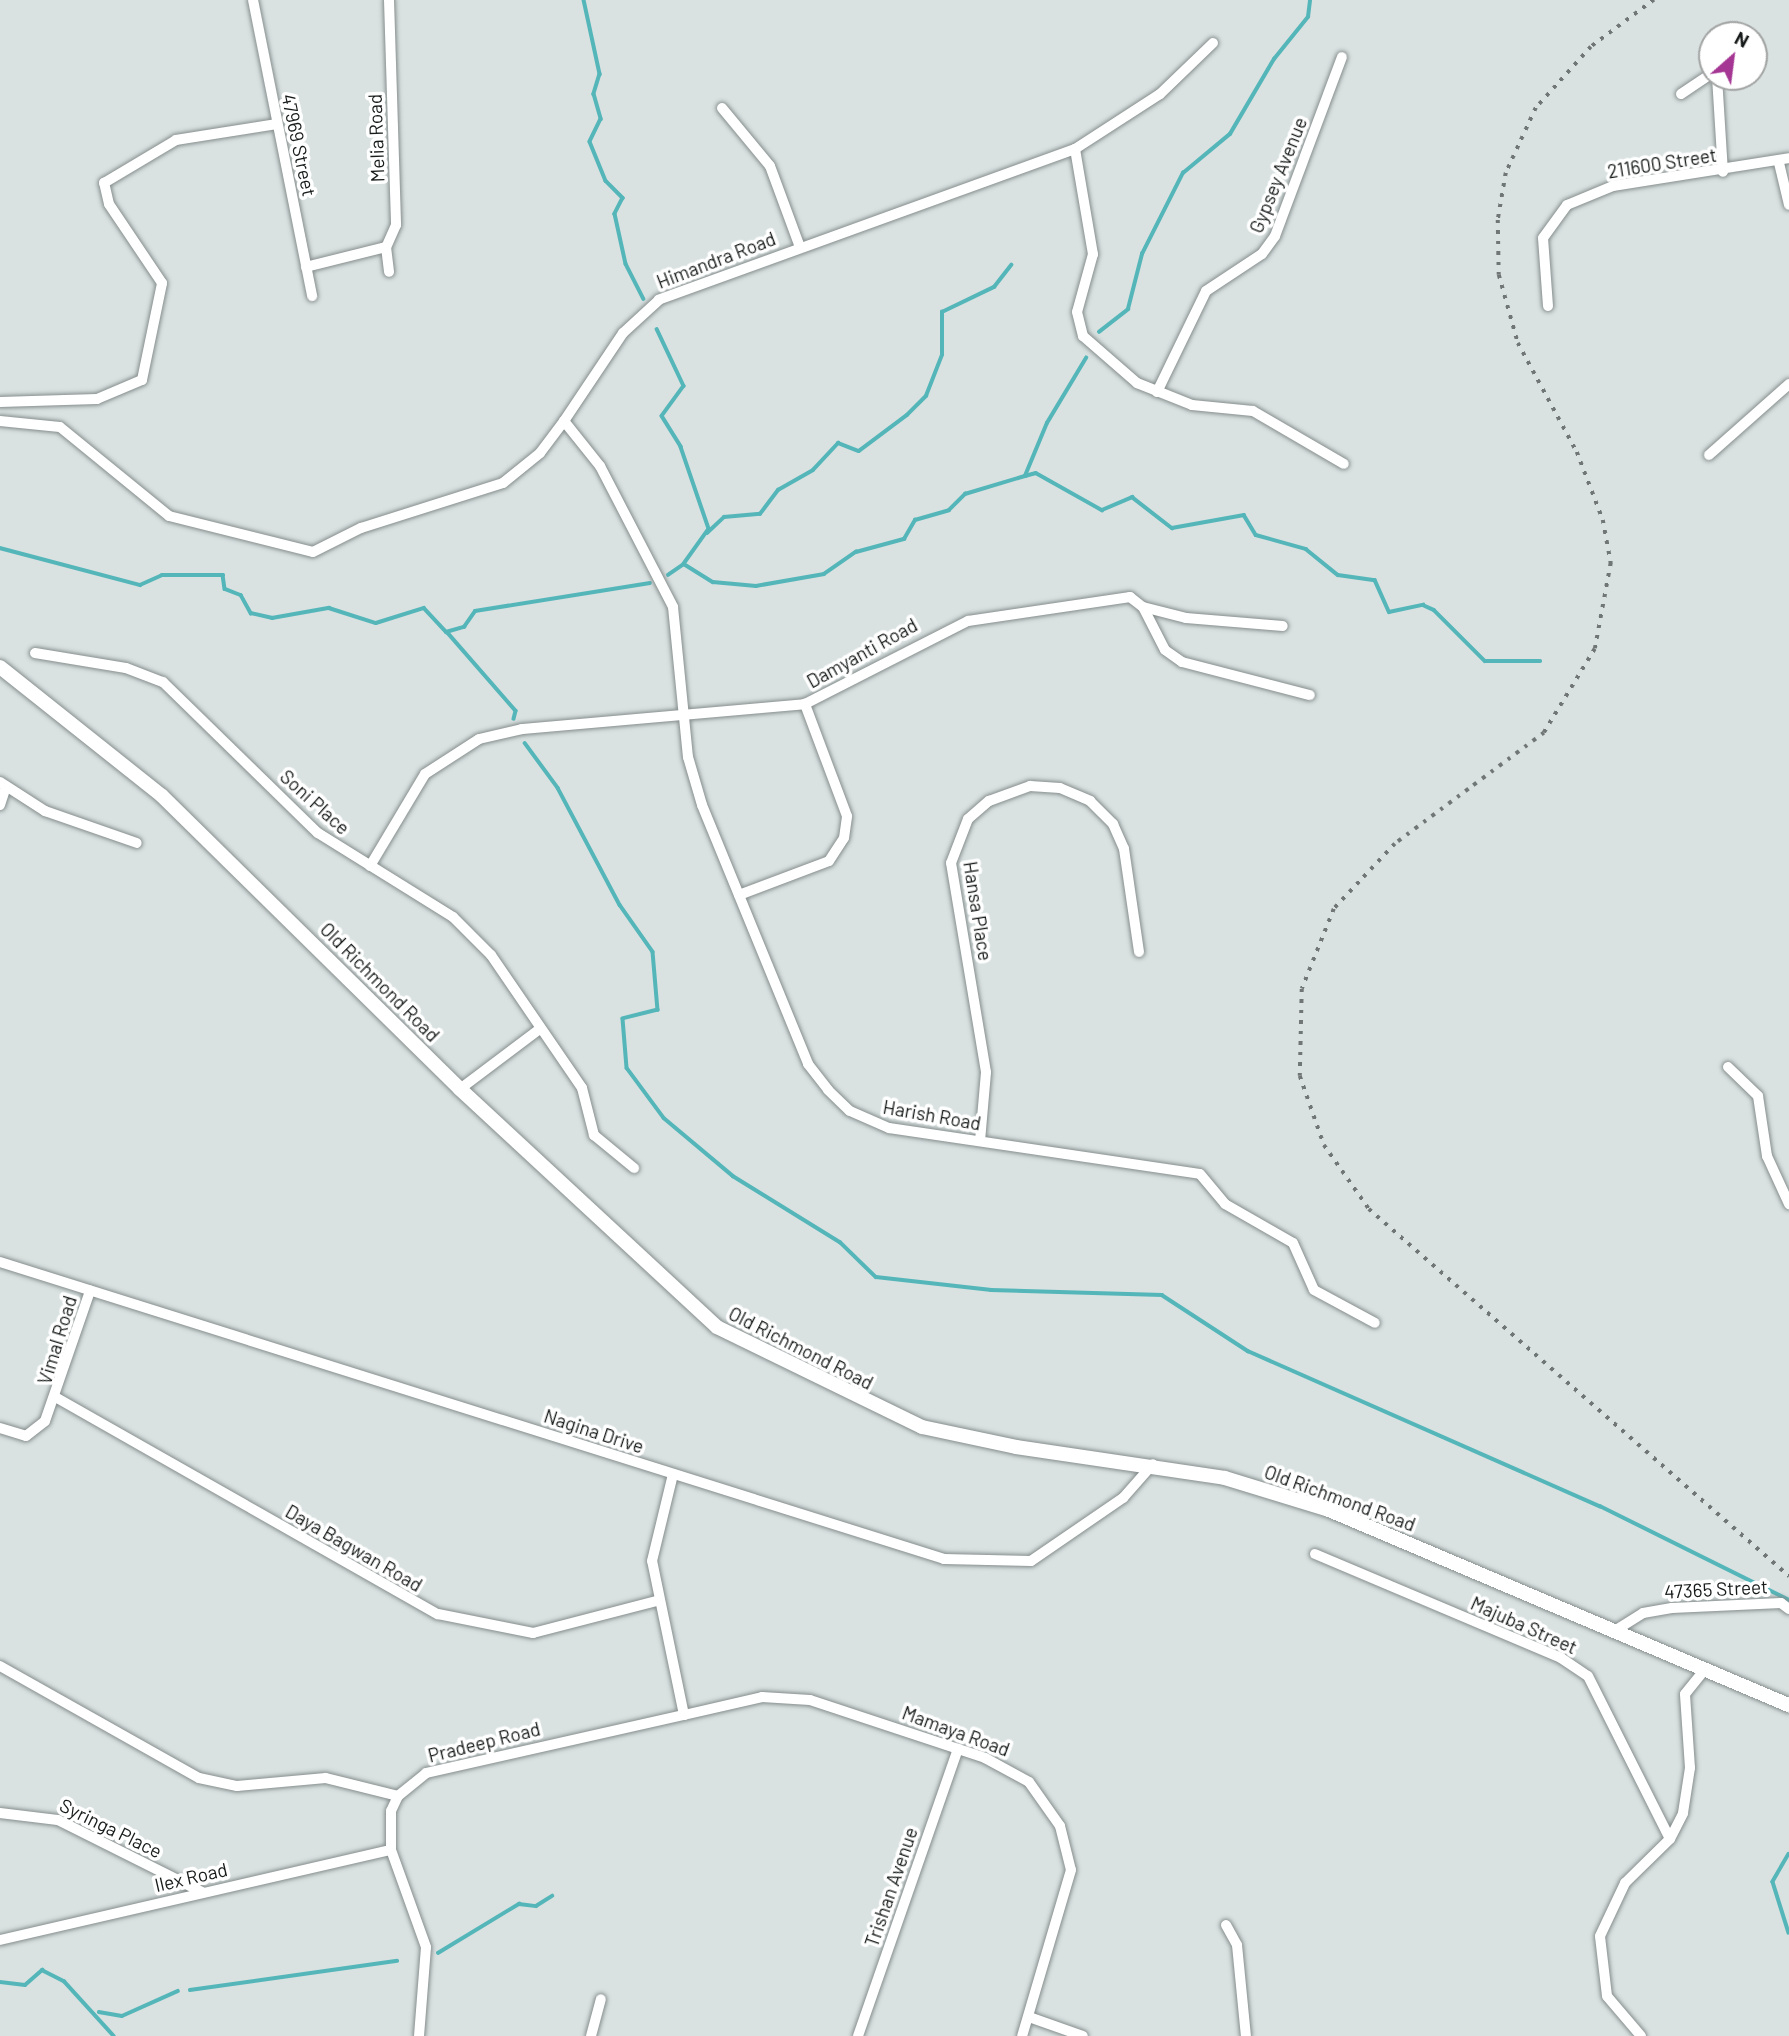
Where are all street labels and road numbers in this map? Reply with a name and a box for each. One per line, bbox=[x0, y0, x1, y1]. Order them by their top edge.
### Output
street label: 47969 Street bbox=[277, 92, 321, 198]
street label: Melia Road bbox=[363, 93, 389, 183]
street label: Gypsey Avenue bbox=[1244, 114, 1312, 236]
street label: 211600 Street bbox=[1606, 143, 1718, 183]
street label: Himandra Road bbox=[653, 227, 779, 293]
street label: Damyanti Road bbox=[803, 613, 921, 693]
street label: Soni Place bbox=[276, 765, 354, 839]
street label: Hansa Place bbox=[959, 860, 997, 962]
street label: Old Richmond Road bbox=[316, 918, 444, 1046]
street label: Harish Road bbox=[881, 1095, 983, 1135]
street label: Vimal Road bbox=[33, 1293, 81, 1387]
street label: Old Richmond Road bbox=[725, 1302, 877, 1394]
street label: Nagina Drive bbox=[541, 1404, 647, 1458]
street label: Old Richmond Road bbox=[1261, 1460, 1419, 1536]
street label: Daya Bagwan Road bbox=[282, 1500, 426, 1596]
street label: 47365 Street bbox=[1664, 1575, 1768, 1603]
street label: Majuba Street bbox=[1467, 1591, 1581, 1659]
street label: Mamaya Road bbox=[899, 1701, 1013, 1761]
street label: Pradeep Road bbox=[426, 1717, 542, 1767]
street label: Syringa Place bbox=[56, 1793, 166, 1863]
street label: Trishan Avenue bbox=[860, 1824, 922, 1950]
street label: Ilex Road bbox=[152, 1858, 230, 1896]

